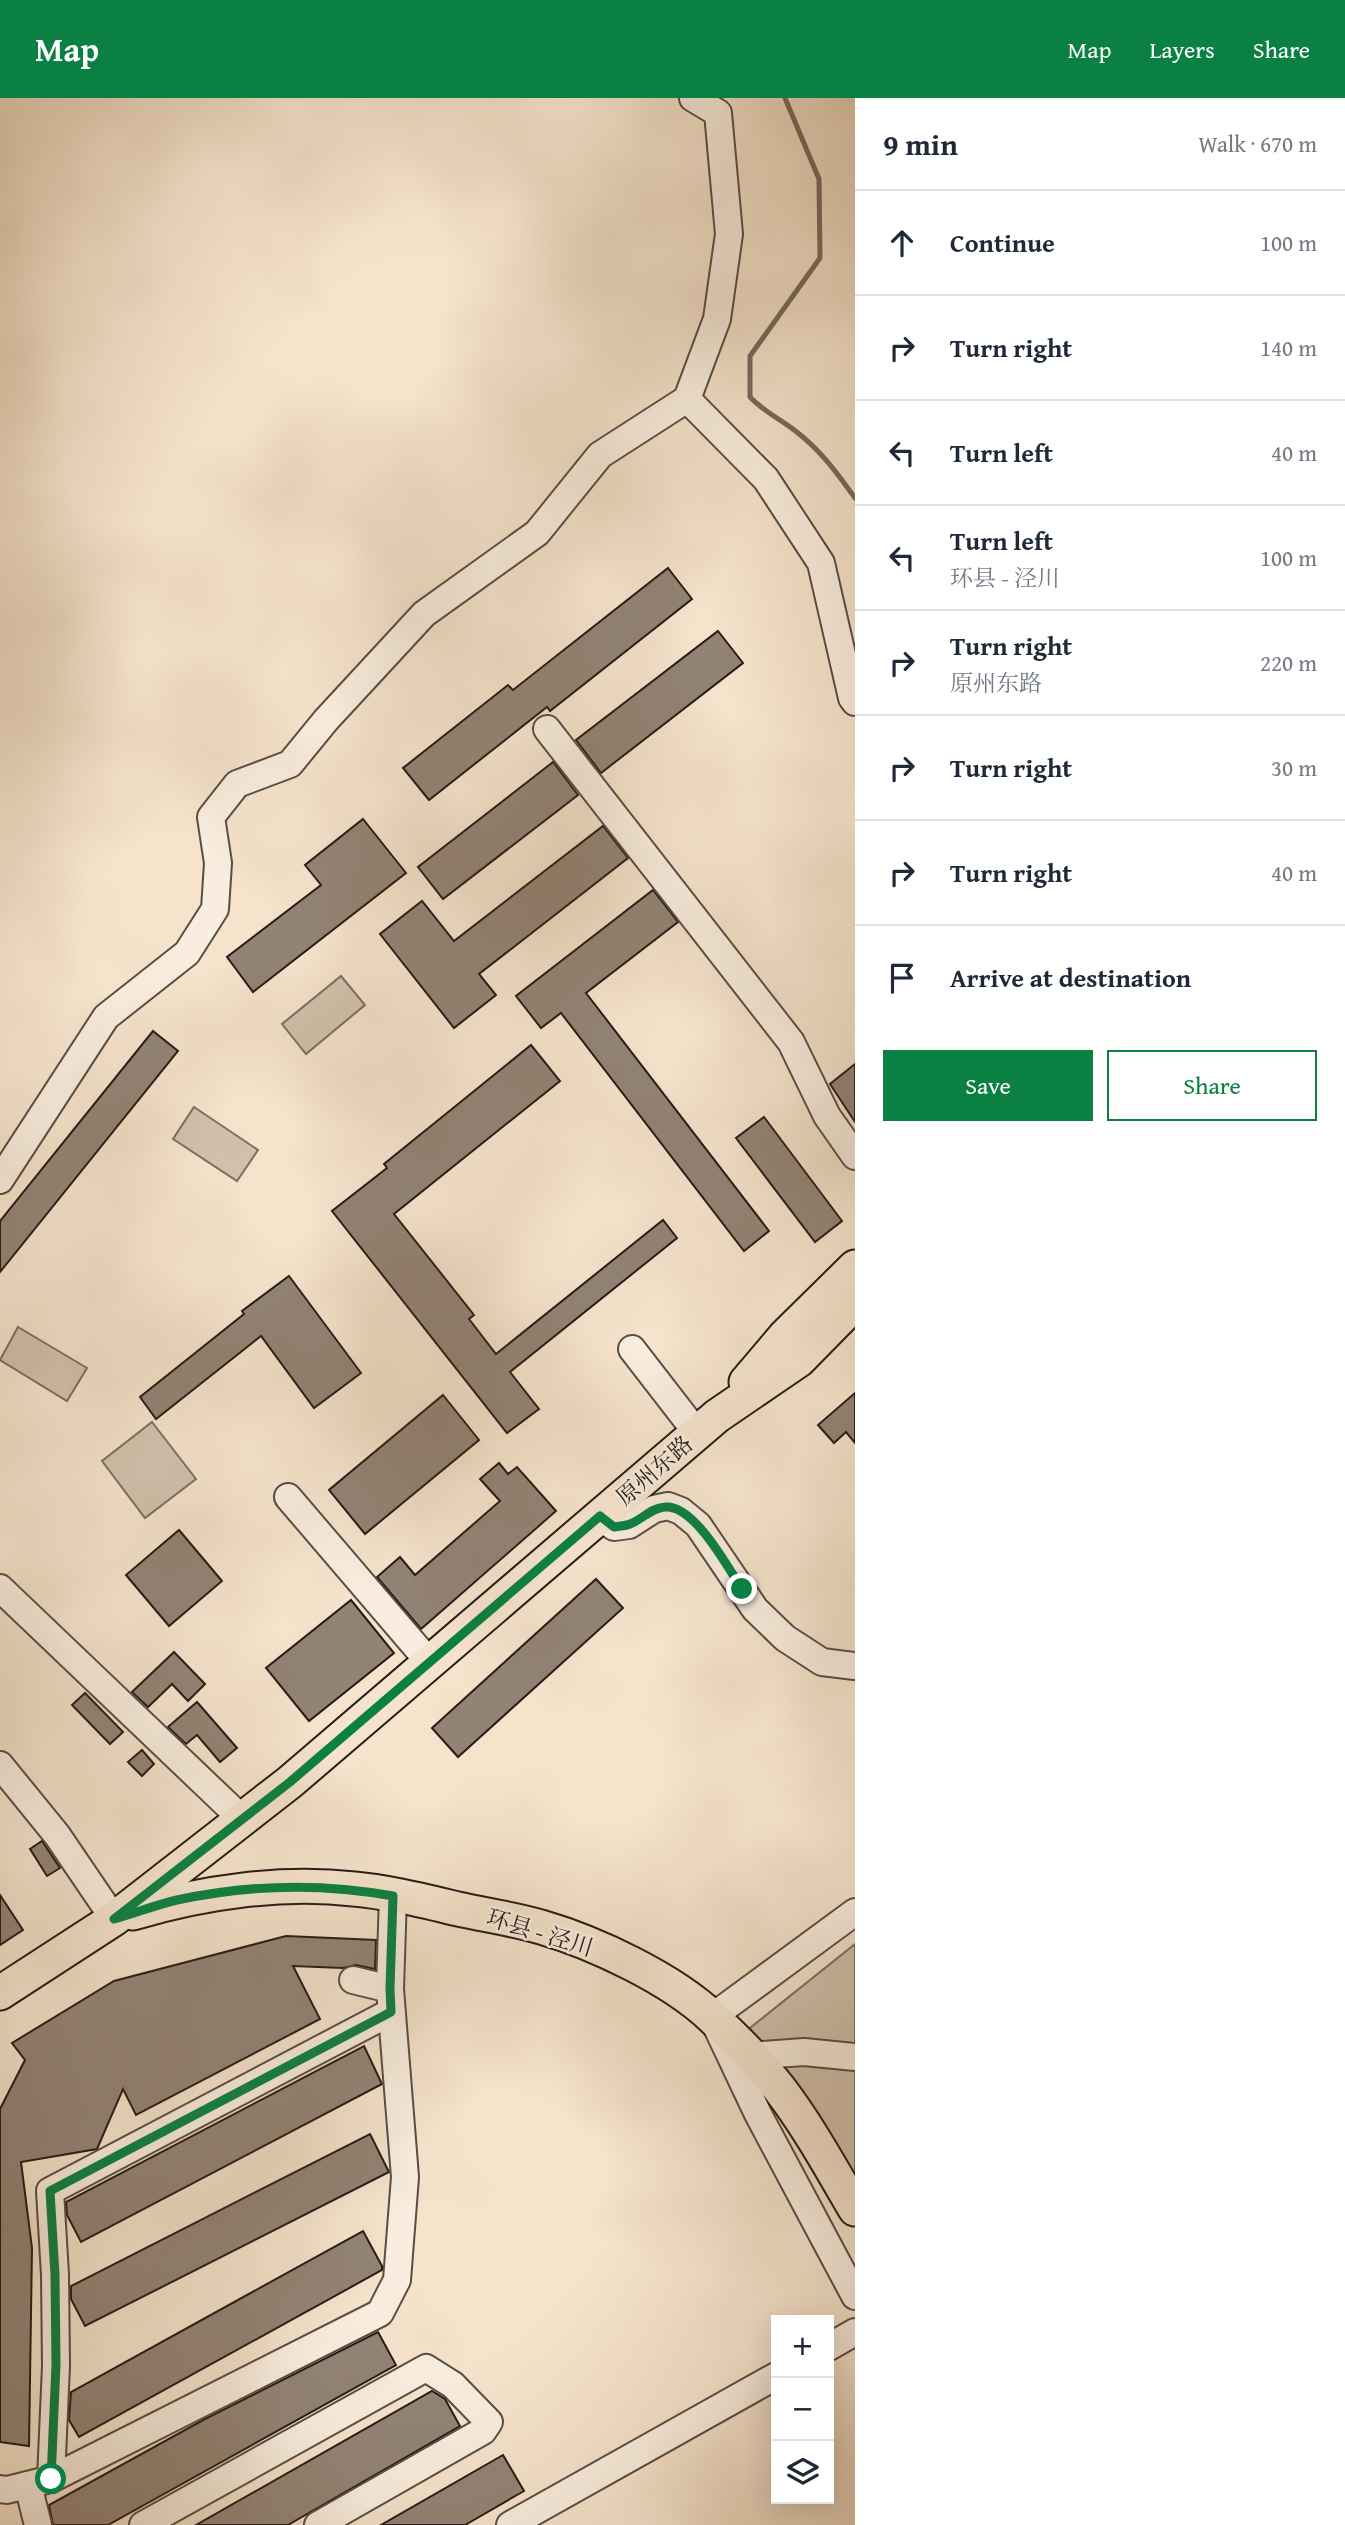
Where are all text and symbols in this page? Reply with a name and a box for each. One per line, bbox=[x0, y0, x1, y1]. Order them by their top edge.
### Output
text: Map bbox=[35, 25, 99, 73]
text: Map bbox=[1068, 32, 1111, 67]
text: Layers bbox=[1149, 32, 1215, 67]
text: Share bbox=[1253, 32, 1310, 67]
text: 9 min bbox=[883, 122, 958, 166]
text: Walk · 670 m bbox=[1198, 127, 1317, 160]
text: Continue bbox=[950, 223, 1055, 262]
icon: ahead bbox=[883, 224, 921, 262]
text: 100 m bbox=[1260, 226, 1317, 259]
text: Turn right bbox=[950, 328, 1072, 367]
icon: right bbox=[883, 329, 921, 367]
text: 140 m bbox=[1260, 331, 1317, 364]
text: Turn left bbox=[950, 433, 1053, 472]
icon: left bbox=[883, 434, 921, 472]
text: 40 m bbox=[1271, 436, 1317, 469]
text: Turn left bbox=[950, 521, 1053, 560]
icon: left bbox=[883, 539, 921, 577]
text: 100 m bbox=[1260, 541, 1317, 574]
text: 环县 - 泾川 bbox=[950, 561, 1060, 594]
text: Turn right bbox=[950, 626, 1072, 665]
icon: right bbox=[883, 644, 921, 682]
text: 220 m bbox=[1260, 646, 1317, 679]
text: 原州东路 bbox=[950, 666, 1042, 699]
text: Turn right bbox=[950, 748, 1072, 787]
icon: right bbox=[883, 749, 921, 787]
text: 30 m bbox=[1271, 751, 1317, 784]
text: Turn right bbox=[950, 853, 1072, 892]
icon: right bbox=[883, 854, 921, 892]
text: 40 m bbox=[1271, 856, 1317, 889]
text: Arrive at destination bbox=[950, 958, 1191, 997]
icon: arrive bbox=[883, 959, 921, 997]
button: Save bbox=[883, 1050, 1093, 1121]
button: Share bbox=[1107, 1050, 1317, 1121]
street label: 原州东路 bbox=[608, 1427, 700, 1513]
route end bbox=[726, 1573, 757, 1604]
street label: 环县 - 泾川 bbox=[483, 1900, 597, 1964]
map controls bbox=[771, 2315, 834, 2504]
button: + bbox=[771, 2315, 834, 2378]
button: − bbox=[771, 2378, 834, 2441]
button: layers bbox=[771, 2441, 834, 2504]
route start bbox=[35, 2463, 66, 2494]

